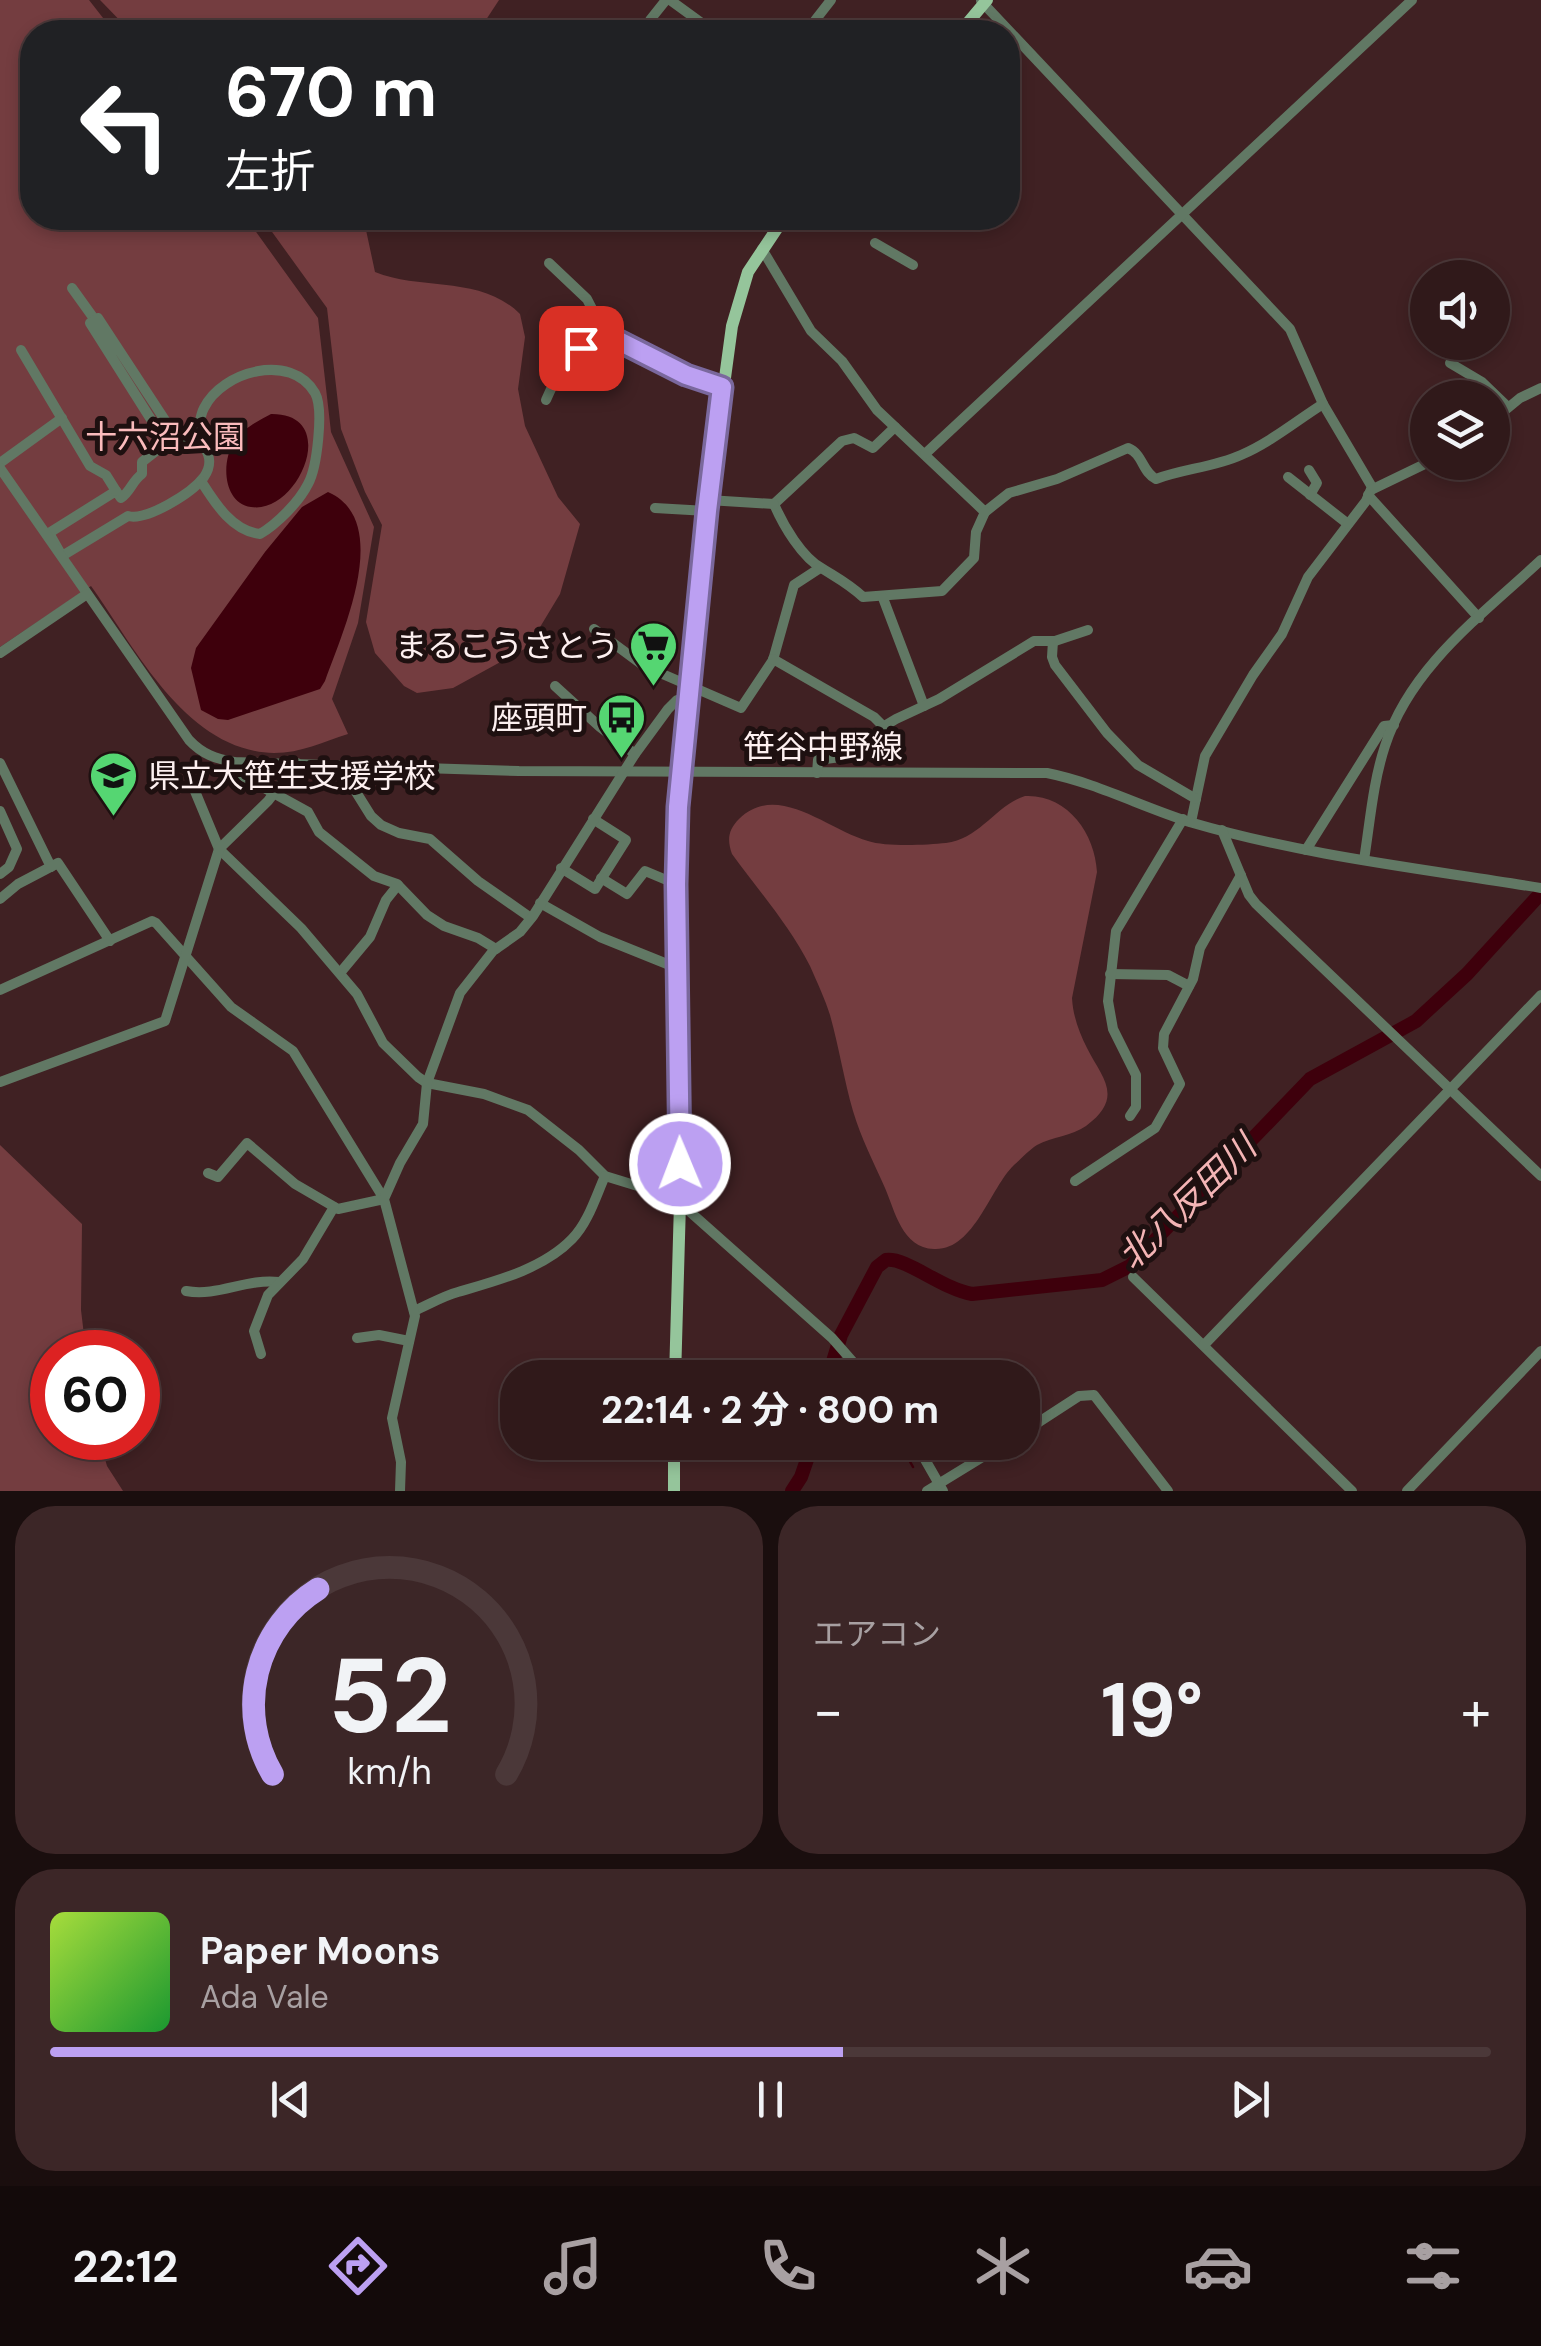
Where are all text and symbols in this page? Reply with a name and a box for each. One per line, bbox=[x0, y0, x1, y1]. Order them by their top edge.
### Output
text: 670 m bbox=[225, 47, 437, 138]
icon: left bbox=[60, 60, 190, 190]
text: 左折 bbox=[225, 142, 315, 201]
map controls bbox=[1410, 260, 1510, 480]
button: sound bbox=[1410, 260, 1510, 360]
pin bbox=[539, 306, 624, 391]
icon: arrive bbox=[554, 321, 609, 376]
button: layers bbox=[1410, 380, 1510, 480]
park label: 十六沼公園 bbox=[85, 416, 245, 458]
supermarket icon: まるこうさとう bbox=[628, 620, 680, 688]
place label: まるこうさとう bbox=[395, 625, 619, 667]
bus stop icon: 座頭町 bbox=[596, 692, 648, 760]
place label: 座頭町 bbox=[491, 697, 587, 739]
street label: 笹谷中野線 bbox=[743, 726, 903, 768]
school or university icon: 県立大笹生支援学校 bbox=[87, 750, 139, 818]
place label: 県立大笹生支援学校 bbox=[148, 755, 436, 797]
position arrow bbox=[628, 1112, 732, 1216]
water label: 北八反田川 bbox=[1108, 1122, 1269, 1279]
speed limit sign: 60 bbox=[30, 1330, 160, 1460]
text: 22:14 · 2 分 · 800 m bbox=[601, 1385, 939, 1435]
text: エアコン bbox=[813, 1613, 941, 1655]
text: 52 bbox=[327, 1629, 451, 1764]
text: 19° bbox=[1101, 1662, 1203, 1759]
text: − bbox=[813, 1675, 843, 1747]
text: + bbox=[1461, 1675, 1491, 1747]
text: km/h bbox=[347, 1749, 431, 1795]
text: Paper Moons bbox=[200, 1926, 440, 1976]
text: Ada Vale bbox=[200, 1976, 329, 2018]
icon: previous bbox=[263, 2072, 318, 2127]
icon: pause bbox=[743, 2072, 798, 2127]
icon: next bbox=[1223, 2072, 1278, 2127]
icon: directions bbox=[323, 2231, 393, 2301]
icon: music bbox=[538, 2231, 608, 2301]
icon: phone bbox=[753, 2231, 823, 2301]
icon: climate bbox=[968, 2231, 1038, 2301]
icon: car bbox=[1183, 2231, 1253, 2301]
icon: filters bbox=[1398, 2231, 1468, 2301]
text: 22:12 bbox=[73, 2237, 178, 2296]

